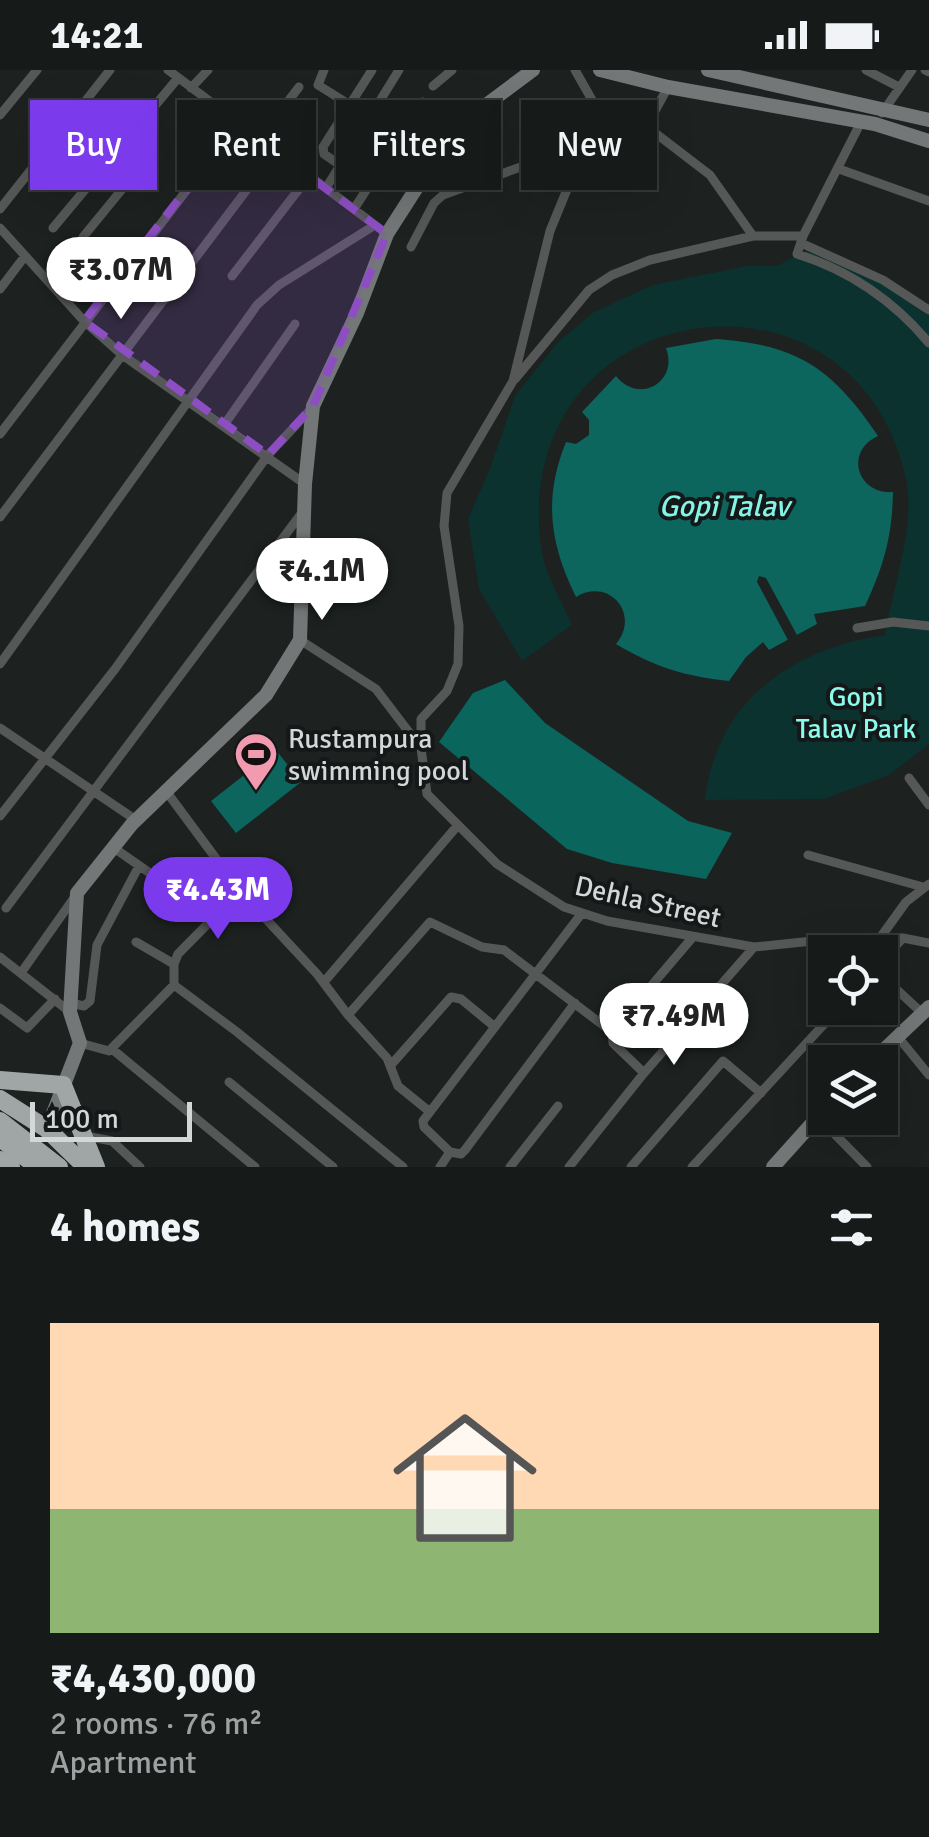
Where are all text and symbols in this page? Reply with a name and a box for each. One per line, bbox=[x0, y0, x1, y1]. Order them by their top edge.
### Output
text: 14:21 bbox=[50, 12, 143, 59]
chip: Buy bbox=[30, 100, 157, 190]
chip: Rent bbox=[177, 100, 316, 190]
chip: Filters bbox=[336, 100, 501, 190]
chip: New bbox=[521, 100, 657, 190]
pin: ₹3.07M bbox=[40, 237, 202, 322]
text: ₹3.07M bbox=[69, 250, 173, 289]
water label: Gopi Talav bbox=[659, 488, 794, 525]
pin: ₹4.1M bbox=[252, 538, 392, 623]
text: ₹4.1M bbox=[278, 551, 366, 590]
park label: Gopi Talav Park bbox=[796, 680, 916, 746]
place label: Rustampura swimming pool bbox=[288, 722, 469, 788]
sports icon: Rustampura swimming pool bbox=[233, 731, 279, 792]
pin: ₹4.43M bbox=[137, 857, 299, 942]
street label: Dehla Street bbox=[571, 869, 724, 935]
text: ₹4.43M bbox=[166, 870, 270, 909]
map controls bbox=[808, 935, 898, 1135]
button: locate bbox=[808, 935, 898, 1025]
pin: ₹7.49M bbox=[593, 983, 755, 1068]
text: ₹7.49M bbox=[622, 996, 726, 1035]
button: layers bbox=[808, 1045, 898, 1135]
scale bar bbox=[30, 1097, 192, 1142]
text: 100 m bbox=[45, 1102, 119, 1136]
icon: filters bbox=[824, 1200, 879, 1255]
text: 4 homes bbox=[50, 1202, 200, 1253]
icon: home bbox=[375, 1388, 555, 1568]
text: ₹4,430,000 bbox=[50, 1653, 256, 1704]
text: 2 rooms · 76 m² bbox=[50, 1704, 263, 1743]
text: Apartment bbox=[50, 1743, 197, 1782]

